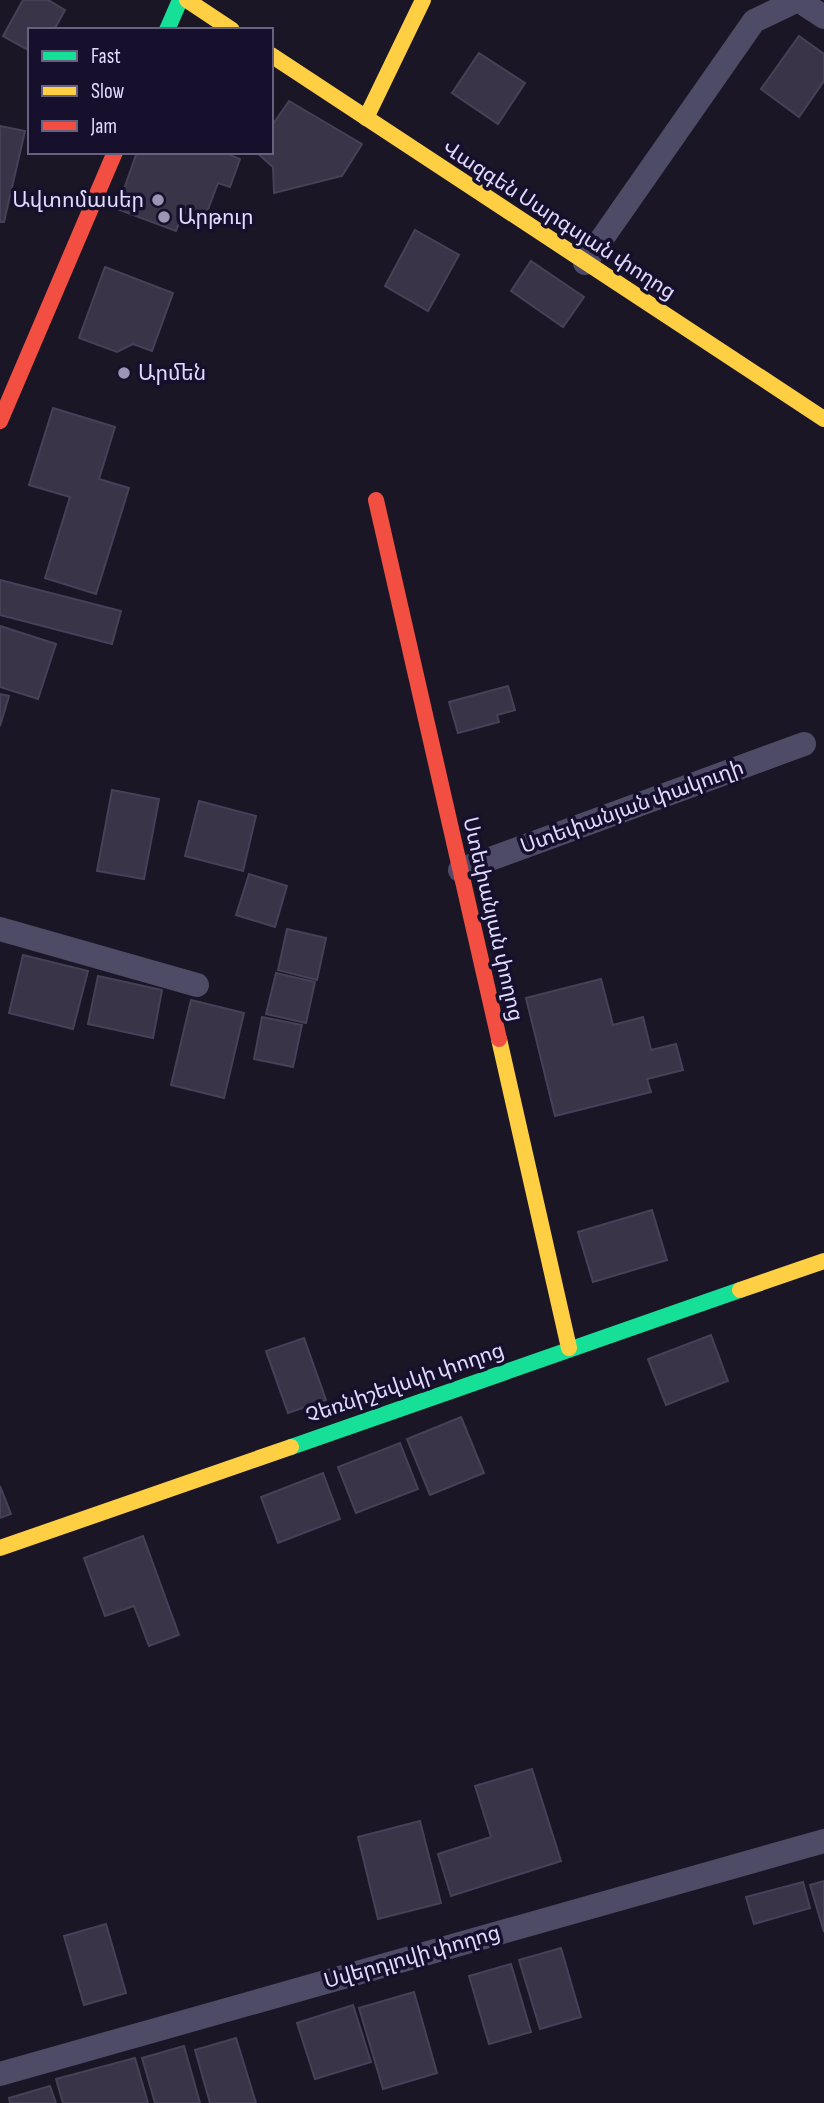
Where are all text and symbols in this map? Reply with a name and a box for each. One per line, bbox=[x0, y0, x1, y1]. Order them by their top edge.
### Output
legend bbox=[28, 28, 273, 154]
text: Fast bbox=[91, 44, 121, 69]
text: Slow bbox=[91, 79, 125, 104]
text: Jam bbox=[90, 114, 117, 139]
street label: Վազգեն Սարգսյան փողոց bbox=[438, 135, 680, 305]
place label: Ավտոմասեր bbox=[12, 188, 144, 213]
marker: Ավտոմասեր bbox=[150, 192, 166, 208]
place label: Արթուր bbox=[178, 205, 254, 230]
marker: Արթուր bbox=[156, 209, 172, 225]
place label: Արմեն bbox=[138, 361, 206, 386]
marker: Արմեն bbox=[116, 365, 132, 381]
street label: Ստեփանյան փակուղի bbox=[517, 755, 747, 859]
street label: Ստեփանյան փողոց bbox=[457, 814, 529, 1024]
street label: Չեռնիշեվսկի փողոց bbox=[303, 1337, 507, 1429]
street label: Սվերդլովի փողոց bbox=[321, 1920, 503, 1994]

